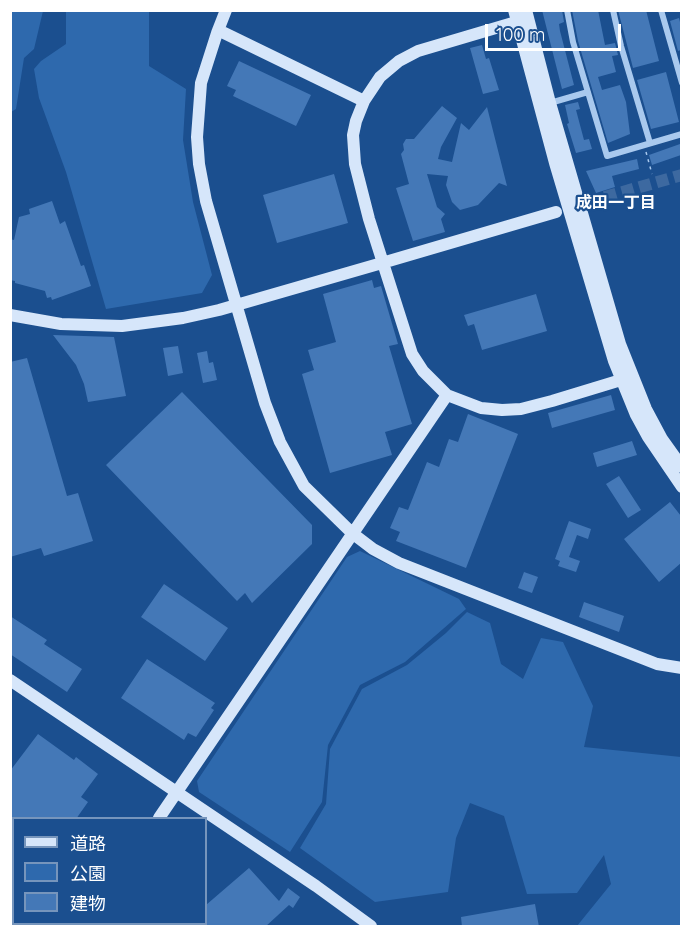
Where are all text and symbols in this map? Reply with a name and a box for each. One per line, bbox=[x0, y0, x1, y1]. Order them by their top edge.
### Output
scale bar bbox=[488, 12, 624, 50]
text: 100 m bbox=[496, 23, 545, 46]
district label: 成田一丁目 bbox=[576, 193, 656, 213]
legend bbox=[12, 817, 207, 925]
text: 道路 bbox=[70, 832, 106, 855]
text: 公園 bbox=[70, 862, 106, 885]
text: 建物 bbox=[70, 892, 106, 915]

